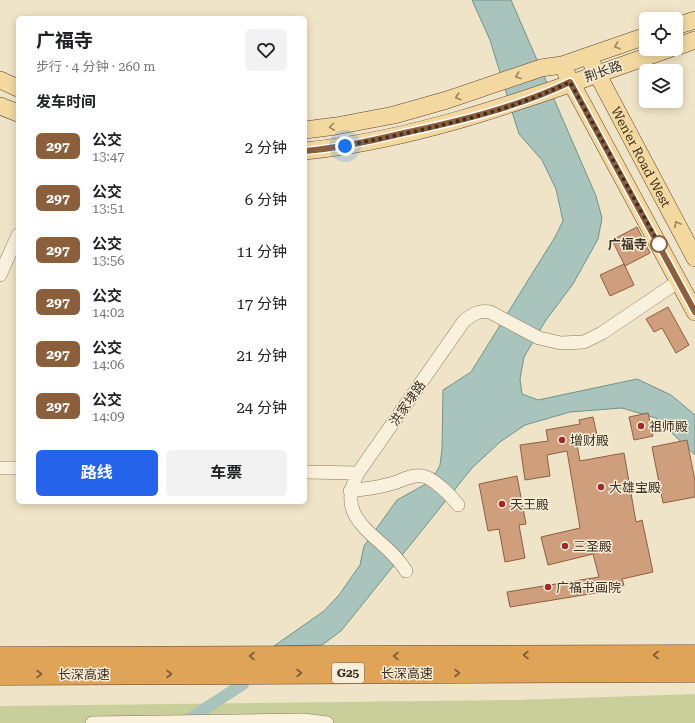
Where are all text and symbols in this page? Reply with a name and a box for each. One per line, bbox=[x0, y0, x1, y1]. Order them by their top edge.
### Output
map controls bbox=[639, 12, 683, 108]
button: locate bbox=[639, 12, 683, 56]
text: 广福寺 bbox=[36, 29, 93, 52]
button: heart bbox=[245, 29, 287, 71]
one-way arrow bbox=[614, 41, 621, 50]
street label: 荆长路 bbox=[582, 58, 624, 85]
text: 步行 · 4 分钟 · 260 m bbox=[36, 59, 155, 74]
button: layers bbox=[639, 64, 683, 108]
one-way arrow bbox=[514, 71, 521, 80]
one-way arrow bbox=[455, 92, 462, 100]
text: 发车时间 bbox=[36, 93, 96, 111]
street label: Wen'er Road West bbox=[608, 104, 674, 210]
one-way arrow bbox=[329, 122, 335, 131]
text: 公交 bbox=[92, 131, 122, 149]
your location bbox=[335, 136, 355, 156]
text: 297 bbox=[46, 138, 70, 154]
text: 2 分钟 bbox=[245, 139, 287, 157]
text: 13:47 bbox=[92, 149, 124, 164]
text: 公交 bbox=[92, 183, 122, 201]
text: 297 bbox=[46, 190, 70, 206]
text: 6 分钟 bbox=[245, 191, 287, 209]
text: 13:51 bbox=[92, 201, 124, 216]
one-way arrow bbox=[674, 221, 681, 228]
text: 公交 bbox=[92, 235, 122, 253]
marker: 广福寺 bbox=[650, 235, 668, 253]
place label: 广福寺 bbox=[608, 237, 647, 252]
text: 297 bbox=[46, 242, 70, 258]
text: 11 分钟 bbox=[236, 243, 287, 261]
text: 13:56 bbox=[92, 253, 124, 268]
text: 公交 bbox=[92, 287, 122, 305]
text: 297 bbox=[46, 294, 70, 310]
text: 17 分钟 bbox=[236, 295, 287, 313]
text: 14:02 bbox=[92, 305, 124, 320]
text: 公交 bbox=[92, 339, 122, 357]
text: 297 bbox=[46, 346, 70, 362]
text: 21 分钟 bbox=[236, 347, 287, 365]
text: 14:06 bbox=[92, 357, 124, 372]
street label: 洪家埭路 bbox=[386, 378, 428, 429]
text: 公交 bbox=[92, 391, 122, 409]
text: 297 bbox=[46, 398, 70, 414]
text: 24 分钟 bbox=[236, 399, 287, 417]
text: 14:09 bbox=[92, 409, 124, 424]
place label: 祖师殿 bbox=[649, 419, 688, 434]
marker: 祖师殿 bbox=[636, 421, 646, 431]
place label: 增财殿 bbox=[570, 433, 609, 448]
marker: 增财殿 bbox=[557, 435, 567, 445]
button: 路线 bbox=[36, 450, 158, 496]
button: 车票 bbox=[166, 450, 287, 496]
place label: 大雄宝殿 bbox=[609, 480, 661, 495]
marker: 大雄宝殿 bbox=[596, 482, 606, 492]
place label: 天王殿 bbox=[510, 497, 549, 512]
marker: 天王殿 bbox=[497, 499, 507, 509]
place label: 三圣殿 bbox=[573, 539, 612, 554]
marker: 三圣殿 bbox=[560, 541, 570, 551]
place label: 广福书画院 bbox=[556, 580, 621, 595]
marker: 广福书画院 bbox=[543, 582, 553, 592]
one-way arrow bbox=[523, 651, 529, 660]
one-way arrow bbox=[653, 651, 659, 659]
one-way arrow bbox=[249, 652, 255, 660]
one-way arrow bbox=[393, 652, 399, 660]
road number: G25 bbox=[332, 663, 364, 683]
street label: 长深高速 bbox=[381, 666, 433, 681]
street label: 长深高速 bbox=[58, 667, 110, 682]
one-way arrow bbox=[296, 669, 302, 677]
one-way arrow bbox=[454, 669, 460, 677]
one-way arrow bbox=[36, 670, 42, 678]
one-way arrow bbox=[166, 670, 172, 678]

